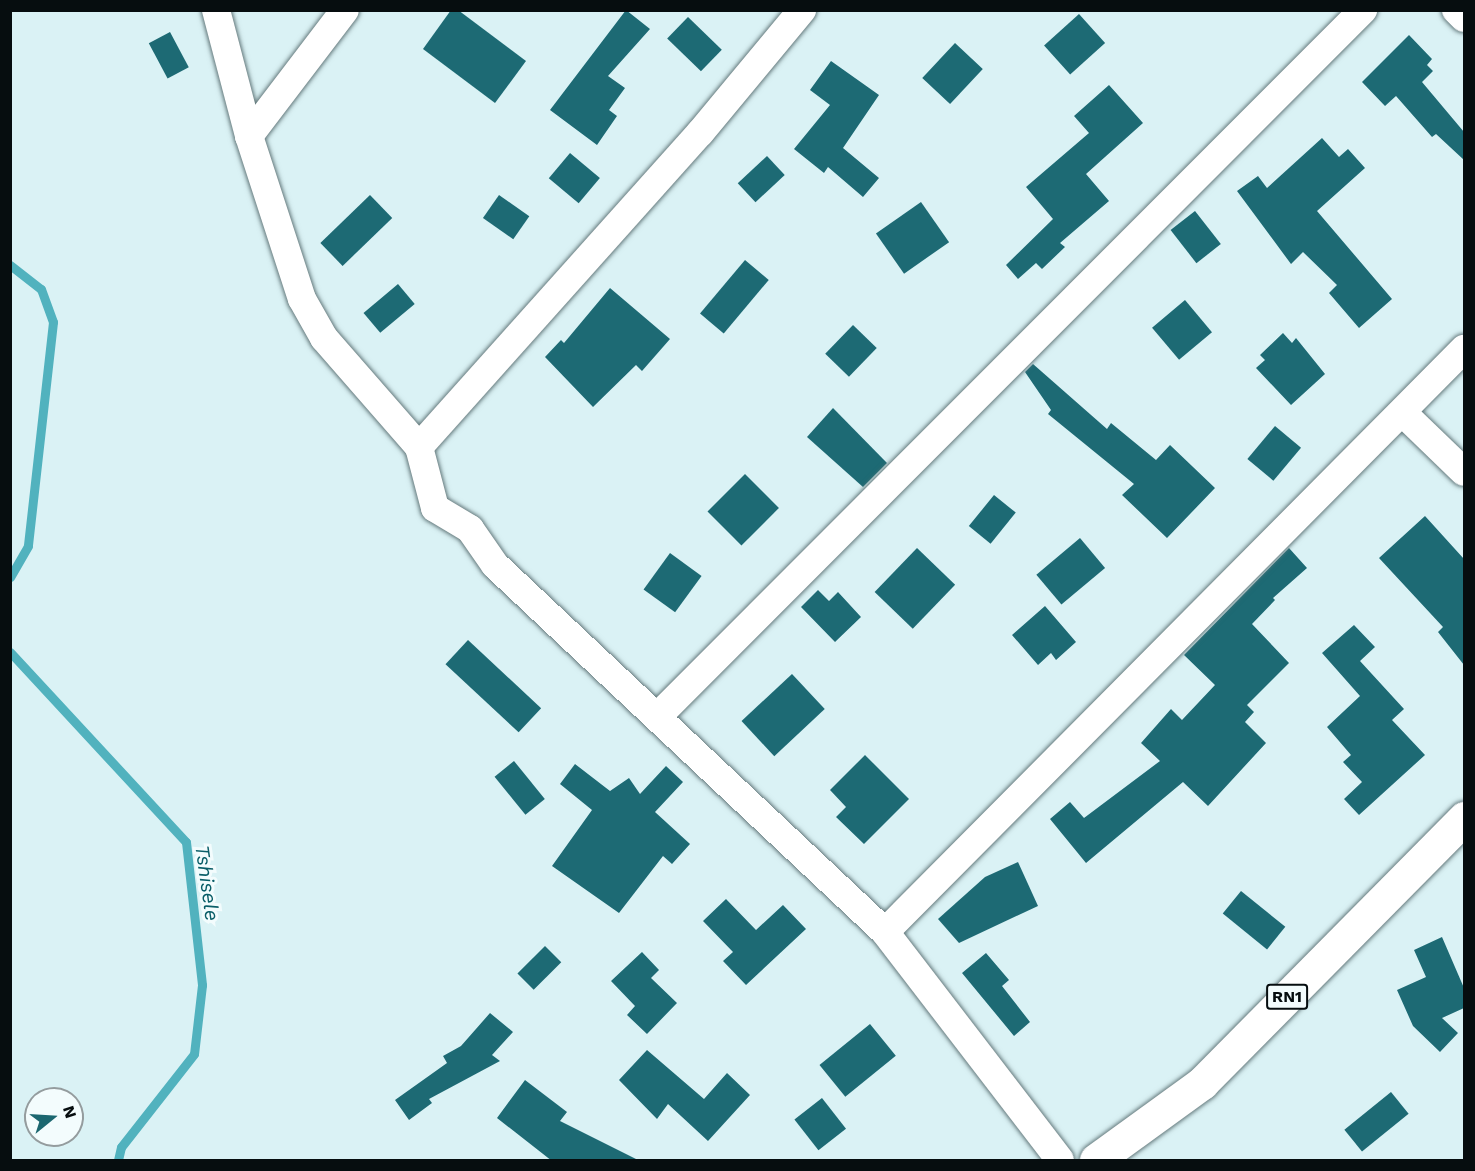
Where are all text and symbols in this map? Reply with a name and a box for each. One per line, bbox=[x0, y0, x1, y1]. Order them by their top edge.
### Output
water label: Tshisele bbox=[190, 843, 224, 923]
road number: RN1 bbox=[1266, 984, 1308, 1010]
north arrow bbox=[24, 1087, 84, 1147]
text: N bbox=[59, 1103, 81, 1120]

